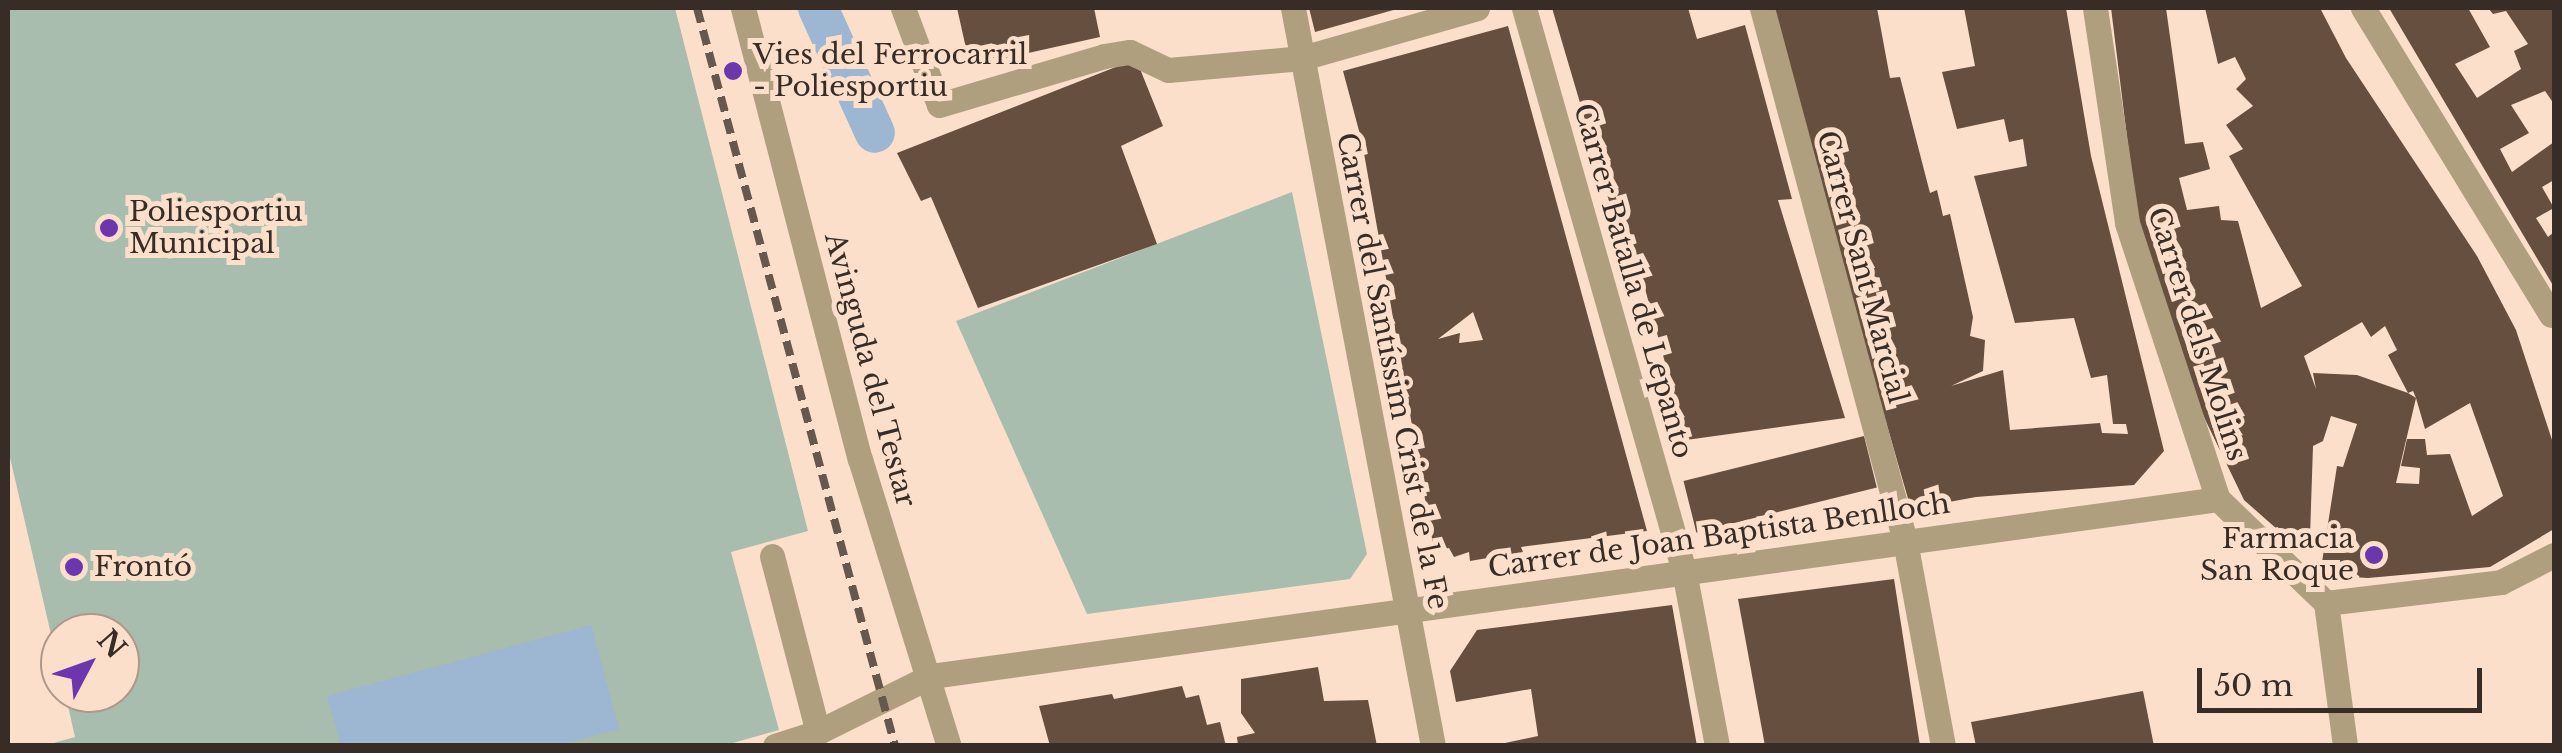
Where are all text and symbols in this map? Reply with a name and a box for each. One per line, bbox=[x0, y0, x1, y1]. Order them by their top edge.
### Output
place label: Vies del Ferrocarril - Poliesportiu bbox=[753, 38, 1027, 104]
marker: Vies del Ferrocarril - Poliesportiu bbox=[722, 60, 744, 82]
street label: Carrer Batalla de Lepanto bbox=[1566, 99, 1700, 463]
street label: Carrer Sant Marcial bbox=[1809, 127, 1915, 407]
street label: Carrer del Santíssim Crist de la Fe bbox=[1329, 129, 1455, 613]
place label: Poliesportiu Municipal bbox=[129, 195, 303, 261]
street label: Carrer dels Molins bbox=[2140, 203, 2254, 465]
marker: Poliesportiu Municipal bbox=[98, 217, 120, 239]
street label: Avinguda del Testar bbox=[817, 229, 923, 511]
street label: Carrer de Joan Baptista Benlloch bbox=[1486, 487, 1952, 585]
place label: Farmacia San Roque bbox=[2200, 522, 2354, 588]
marker: Farmacia San Roque bbox=[2363, 544, 2385, 566]
place label: Frontó bbox=[94, 550, 192, 584]
marker: Frontó bbox=[63, 556, 85, 578]
north arrow bbox=[40, 613, 140, 713]
text: N bbox=[90, 623, 133, 666]
scale bar bbox=[2202, 648, 2487, 710]
text: 50 m bbox=[2214, 667, 2293, 704]

